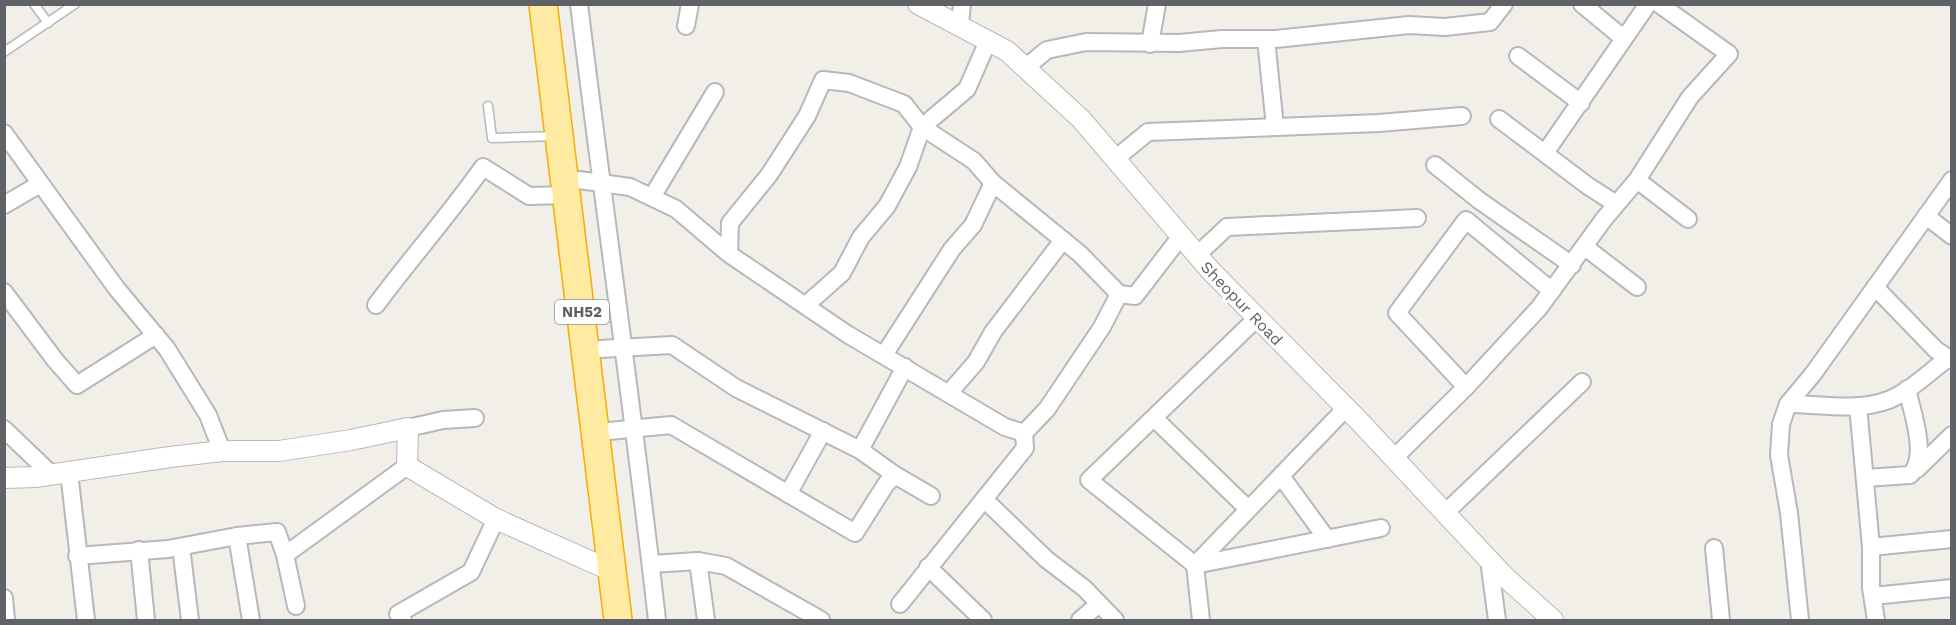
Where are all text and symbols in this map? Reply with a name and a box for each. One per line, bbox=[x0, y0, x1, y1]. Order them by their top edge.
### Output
street label: Sheopur Road bbox=[1197, 257, 1287, 349]
road number: NH52 bbox=[555, 300, 609, 324]

